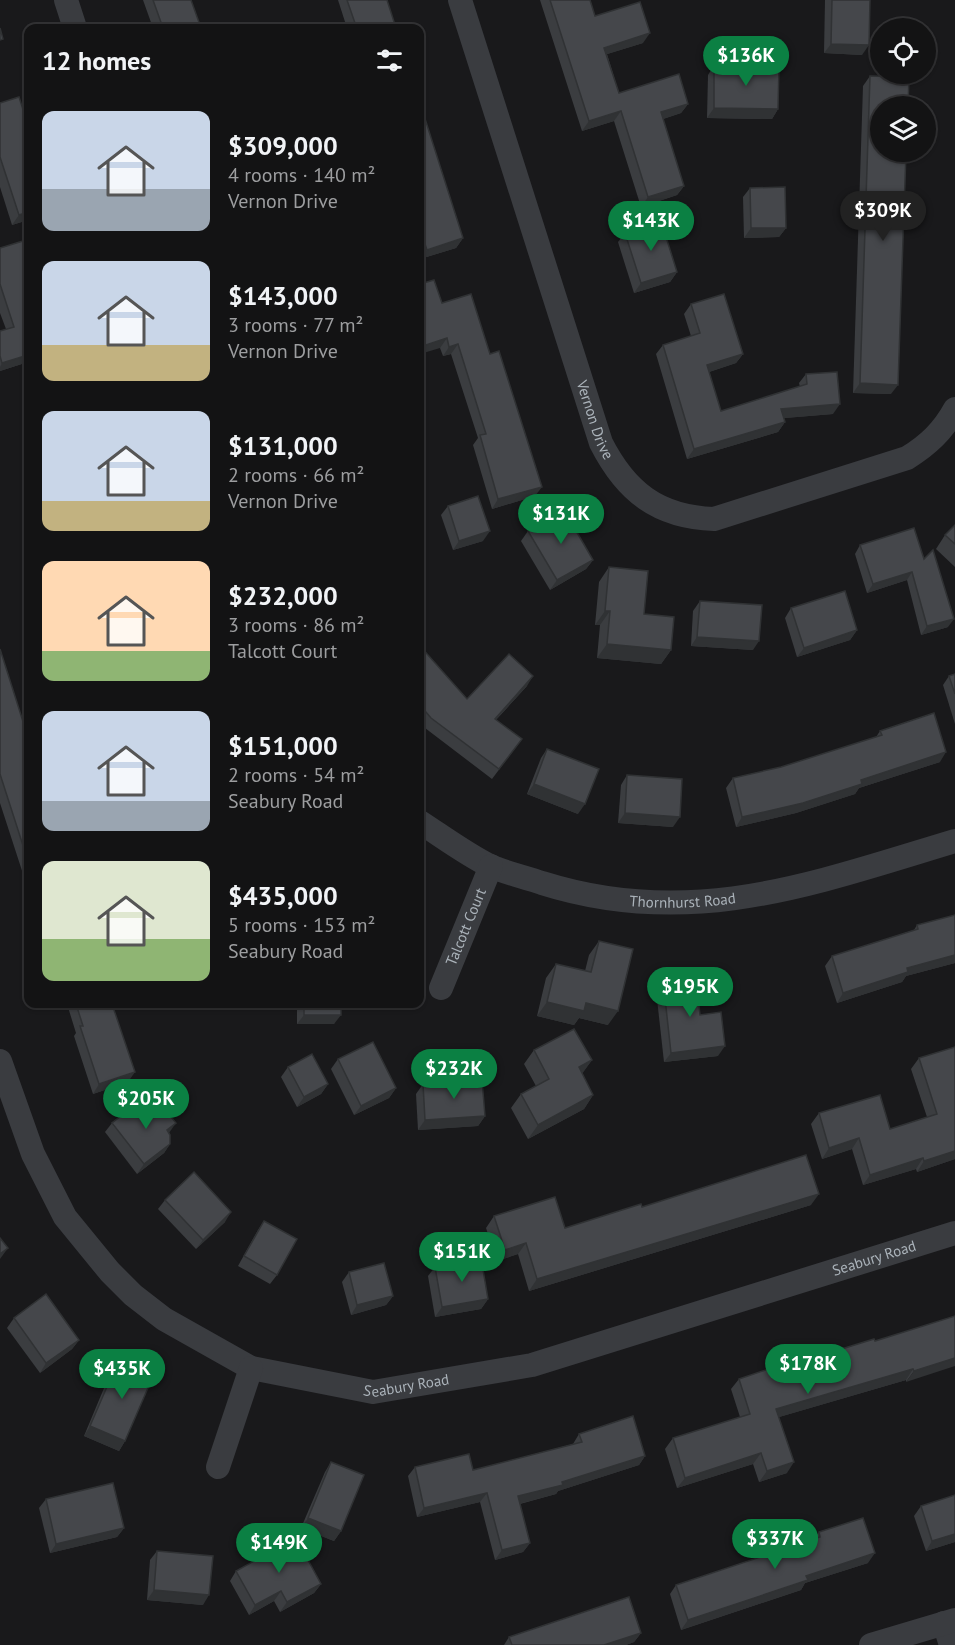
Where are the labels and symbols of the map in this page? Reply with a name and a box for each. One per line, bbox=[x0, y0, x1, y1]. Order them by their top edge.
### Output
pin: $136K bbox=[704, 36, 788, 87]
pin: $309K bbox=[841, 191, 925, 242]
pin: $143K bbox=[609, 201, 693, 252]
street label: Vernon Drive bbox=[572, 377, 618, 463]
pin: $131K bbox=[519, 494, 603, 545]
street label: Talcott Court bbox=[441, 885, 490, 968]
street label: Thornhurst Road bbox=[629, 888, 737, 912]
pin: $195K bbox=[648, 967, 732, 1018]
pin: $232K bbox=[412, 1049, 496, 1100]
pin: $205K bbox=[104, 1079, 188, 1130]
pin: $151K bbox=[420, 1232, 504, 1283]
street label: Seabury Road bbox=[830, 1236, 918, 1280]
pin: $178K bbox=[766, 1344, 850, 1395]
pin: $435K bbox=[80, 1349, 164, 1400]
street label: Seabury Road bbox=[362, 1369, 450, 1401]
pin: $337K bbox=[733, 1519, 817, 1570]
pin: $149K bbox=[237, 1523, 321, 1574]

